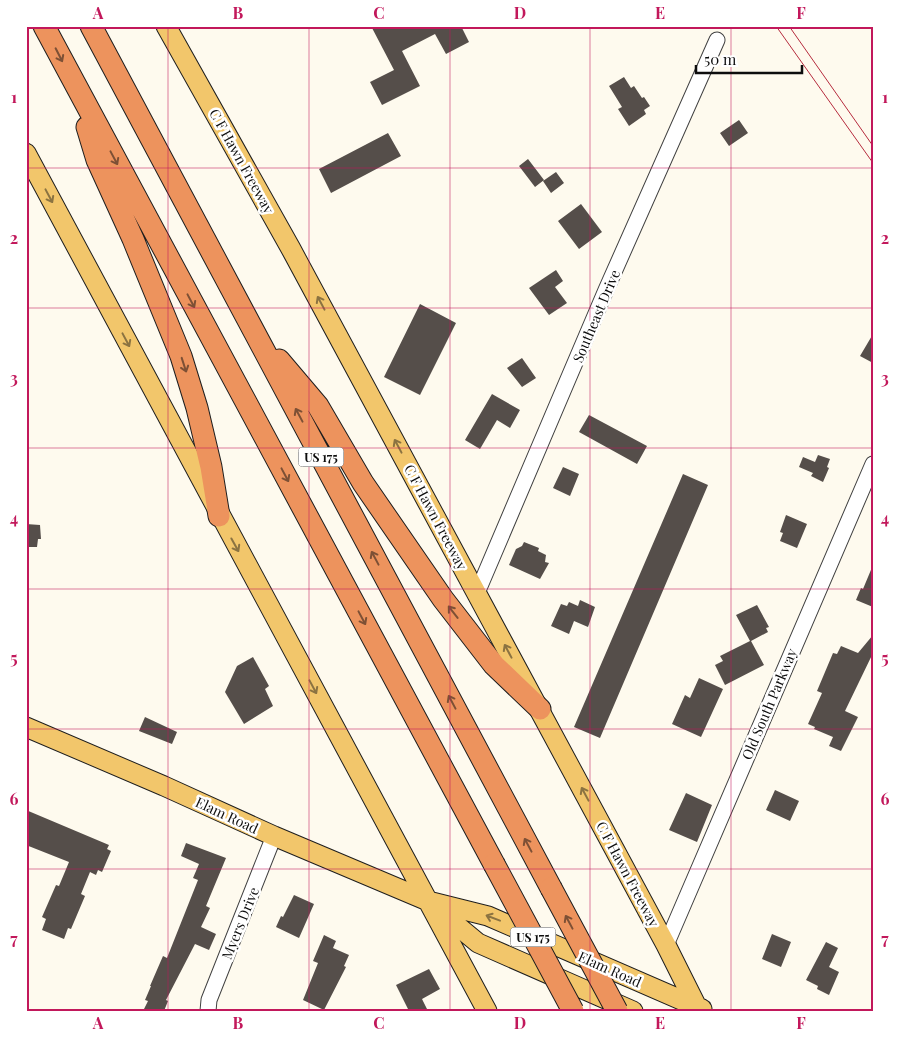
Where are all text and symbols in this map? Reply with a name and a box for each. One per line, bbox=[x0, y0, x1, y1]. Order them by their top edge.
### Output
text: A bbox=[92, 2, 104, 23]
text: B bbox=[233, 2, 244, 23]
text: C bbox=[373, 2, 385, 23]
text: D bbox=[514, 2, 526, 23]
text: E bbox=[655, 2, 665, 23]
text: F bbox=[796, 2, 806, 23]
scale bar bbox=[696, 42, 803, 74]
one-way arrow bbox=[55, 47, 64, 62]
text: 50 m bbox=[704, 49, 737, 69]
text: 1 bbox=[11, 86, 17, 107]
text: 1 bbox=[882, 86, 888, 107]
street label: C F Hawn Freeway bbox=[205, 105, 279, 217]
one-way arrow bbox=[109, 150, 119, 165]
one-way arrow bbox=[44, 189, 54, 204]
text: 2 bbox=[10, 227, 18, 248]
text: 2 bbox=[881, 227, 889, 248]
street label: Southeast Drive bbox=[568, 267, 624, 365]
one-way arrow bbox=[187, 293, 196, 308]
one-way arrow bbox=[316, 296, 326, 311]
one-way arrow bbox=[121, 332, 131, 346]
one-way arrow bbox=[179, 357, 189, 373]
text: 3 bbox=[10, 367, 18, 388]
text: 3 bbox=[881, 367, 889, 388]
one-way arrow bbox=[293, 408, 303, 423]
one-way arrow bbox=[393, 439, 403, 454]
road number: US 175 bbox=[298, 448, 344, 467]
street label: C F Hawn Freeway bbox=[400, 461, 472, 573]
one-way arrow bbox=[280, 467, 290, 481]
text: 4 bbox=[10, 507, 18, 528]
text: 4 bbox=[881, 507, 889, 528]
one-way arrow bbox=[231, 537, 241, 551]
one-way arrow bbox=[370, 551, 380, 566]
one-way arrow bbox=[448, 606, 459, 619]
one-way arrow bbox=[357, 610, 367, 625]
one-way arrow bbox=[503, 644, 512, 659]
street label: Old South Parkway bbox=[737, 645, 801, 763]
text: 5 bbox=[10, 647, 18, 668]
text: 5 bbox=[881, 647, 889, 668]
one-way arrow bbox=[309, 679, 319, 694]
one-way arrow bbox=[447, 694, 457, 709]
one-way arrow bbox=[580, 787, 589, 802]
text: 6 bbox=[10, 788, 19, 809]
text: 6 bbox=[881, 788, 890, 809]
street label: Elam Road bbox=[192, 792, 262, 838]
street label: C F Hawn Freeway bbox=[592, 818, 664, 930]
one-way arrow bbox=[523, 838, 532, 853]
street label: Myers Drive bbox=[217, 884, 263, 962]
one-way arrow bbox=[485, 913, 501, 922]
one-way arrow bbox=[564, 914, 574, 929]
text: 7 bbox=[10, 928, 18, 949]
road number: US 175 bbox=[510, 928, 556, 946]
text: 7 bbox=[881, 928, 889, 949]
street label: Elam Road bbox=[575, 947, 645, 991]
text: A bbox=[92, 1012, 104, 1033]
text: B bbox=[233, 1012, 244, 1033]
text: C bbox=[373, 1012, 385, 1033]
text: D bbox=[514, 1012, 526, 1033]
text: E bbox=[655, 1012, 665, 1033]
text: F bbox=[796, 1012, 806, 1033]

